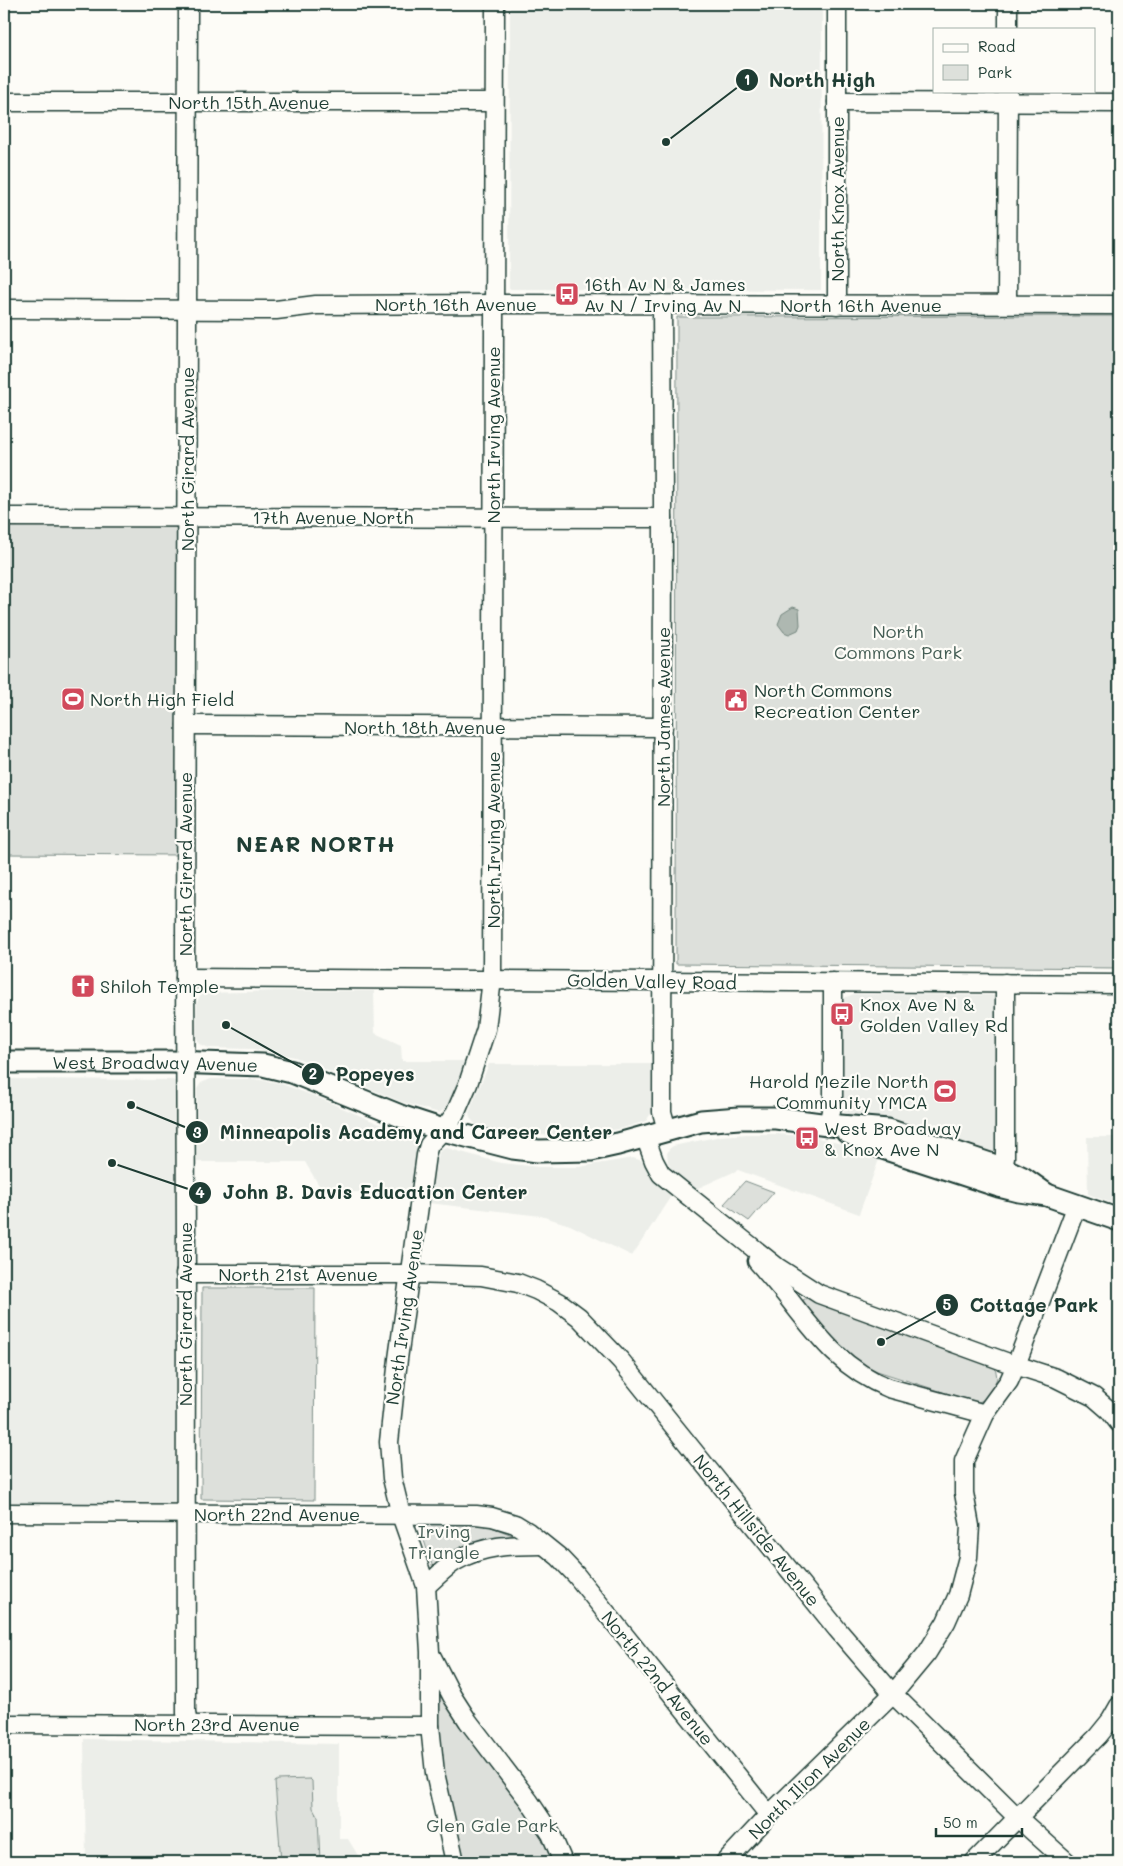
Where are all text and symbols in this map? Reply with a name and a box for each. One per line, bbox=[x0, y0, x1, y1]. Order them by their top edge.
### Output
legend bbox=[933, 28, 1096, 92]
text: Road bbox=[978, 36, 1015, 56]
text: Park bbox=[978, 62, 1012, 82]
callout: North High bbox=[734, 63, 885, 97]
text: North High bbox=[769, 67, 875, 92]
text: 1 bbox=[744, 69, 750, 89]
street label: North 15th Avenue bbox=[168, 90, 330, 114]
street label: North Knox Avenue bbox=[825, 116, 849, 282]
place label: 16th Av N & James Av N / Irving Av N bbox=[584, 272, 746, 317]
bus stop icon: 16th Av N & James Av N / Irving Av N bbox=[554, 281, 580, 307]
street label: North 16th Avenue bbox=[375, 292, 537, 316]
street label: North 16th Avenue bbox=[780, 293, 942, 317]
street label: North Irving Avenue bbox=[481, 346, 505, 524]
street label: North Girard Avenue bbox=[175, 367, 199, 551]
street label: 17th Avenue North bbox=[253, 505, 414, 529]
park label: North Commons Park bbox=[834, 619, 962, 664]
street label: North James Avenue bbox=[651, 627, 675, 807]
place label: North Commons Recreation Center bbox=[754, 678, 921, 723]
sports icon: North High Field bbox=[60, 686, 86, 712]
place label: North High Field bbox=[90, 687, 234, 711]
public building icon: North Commons Recreation Center bbox=[723, 687, 749, 713]
street label: North 18th Avenue bbox=[344, 715, 506, 739]
street label: North Irving Avenue bbox=[481, 751, 505, 929]
street label: North Girard Avenue bbox=[173, 772, 197, 956]
district label: NEAR NORTH bbox=[236, 829, 396, 858]
street label: Golden Valley Road bbox=[567, 968, 737, 994]
church icon: Shiloh Temple bbox=[70, 973, 96, 999]
place label: Shiloh Temple bbox=[100, 974, 219, 998]
place label: Knox Ave N & Golden Valley Rd bbox=[860, 992, 1008, 1037]
bus stop icon: Knox Ave N & Golden Valley Rd bbox=[829, 1001, 855, 1027]
street label: West Broadway Avenue bbox=[52, 1050, 258, 1077]
callout: Popeyes bbox=[300, 1057, 424, 1091]
text: Popeyes bbox=[335, 1061, 415, 1086]
text: 2 bbox=[309, 1063, 317, 1083]
place label: Harold Mezile North Community YMCA bbox=[749, 1069, 928, 1114]
sports icon: Harold Mezile North Community YMCA bbox=[932, 1078, 958, 1104]
callout: Minneapolis Academy and Career Center bbox=[185, 1115, 622, 1149]
place label: West Broadway & Knox Ave N bbox=[824, 1116, 961, 1161]
text: Minneapolis Academy and Career Center bbox=[220, 1119, 612, 1144]
text: 3 bbox=[192, 1122, 202, 1142]
bus stop icon: West Broadway & Knox Ave N bbox=[794, 1125, 820, 1151]
callout: John B. Davis Education Center bbox=[188, 1176, 538, 1210]
text: John B. Davis Education Center bbox=[223, 1179, 528, 1204]
text: 4 bbox=[195, 1182, 205, 1202]
street label: North Girard Avenue bbox=[173, 1222, 197, 1406]
street label: North Irving Avenue bbox=[380, 1228, 428, 1406]
street label: North 21st Avenue bbox=[218, 1262, 378, 1286]
callout: Cottage Park bbox=[935, 1288, 1108, 1322]
text: Cottage Park bbox=[970, 1292, 1098, 1317]
text: 5 bbox=[943, 1294, 952, 1314]
street label: North Hillside Avenue bbox=[688, 1449, 826, 1611]
street label: North 22nd Avenue bbox=[194, 1502, 360, 1526]
park label: Irving Triangle bbox=[408, 1519, 480, 1564]
street label: North 22nd Avenue bbox=[596, 1606, 720, 1750]
street label: North 23rd Avenue bbox=[134, 1712, 300, 1736]
street label: North Ilion Avenue bbox=[743, 1712, 875, 1844]
scale bar bbox=[936, 1806, 1022, 1838]
text: 50 m bbox=[943, 1812, 978, 1832]
park label: Glen Gale Park bbox=[426, 1813, 558, 1837]

